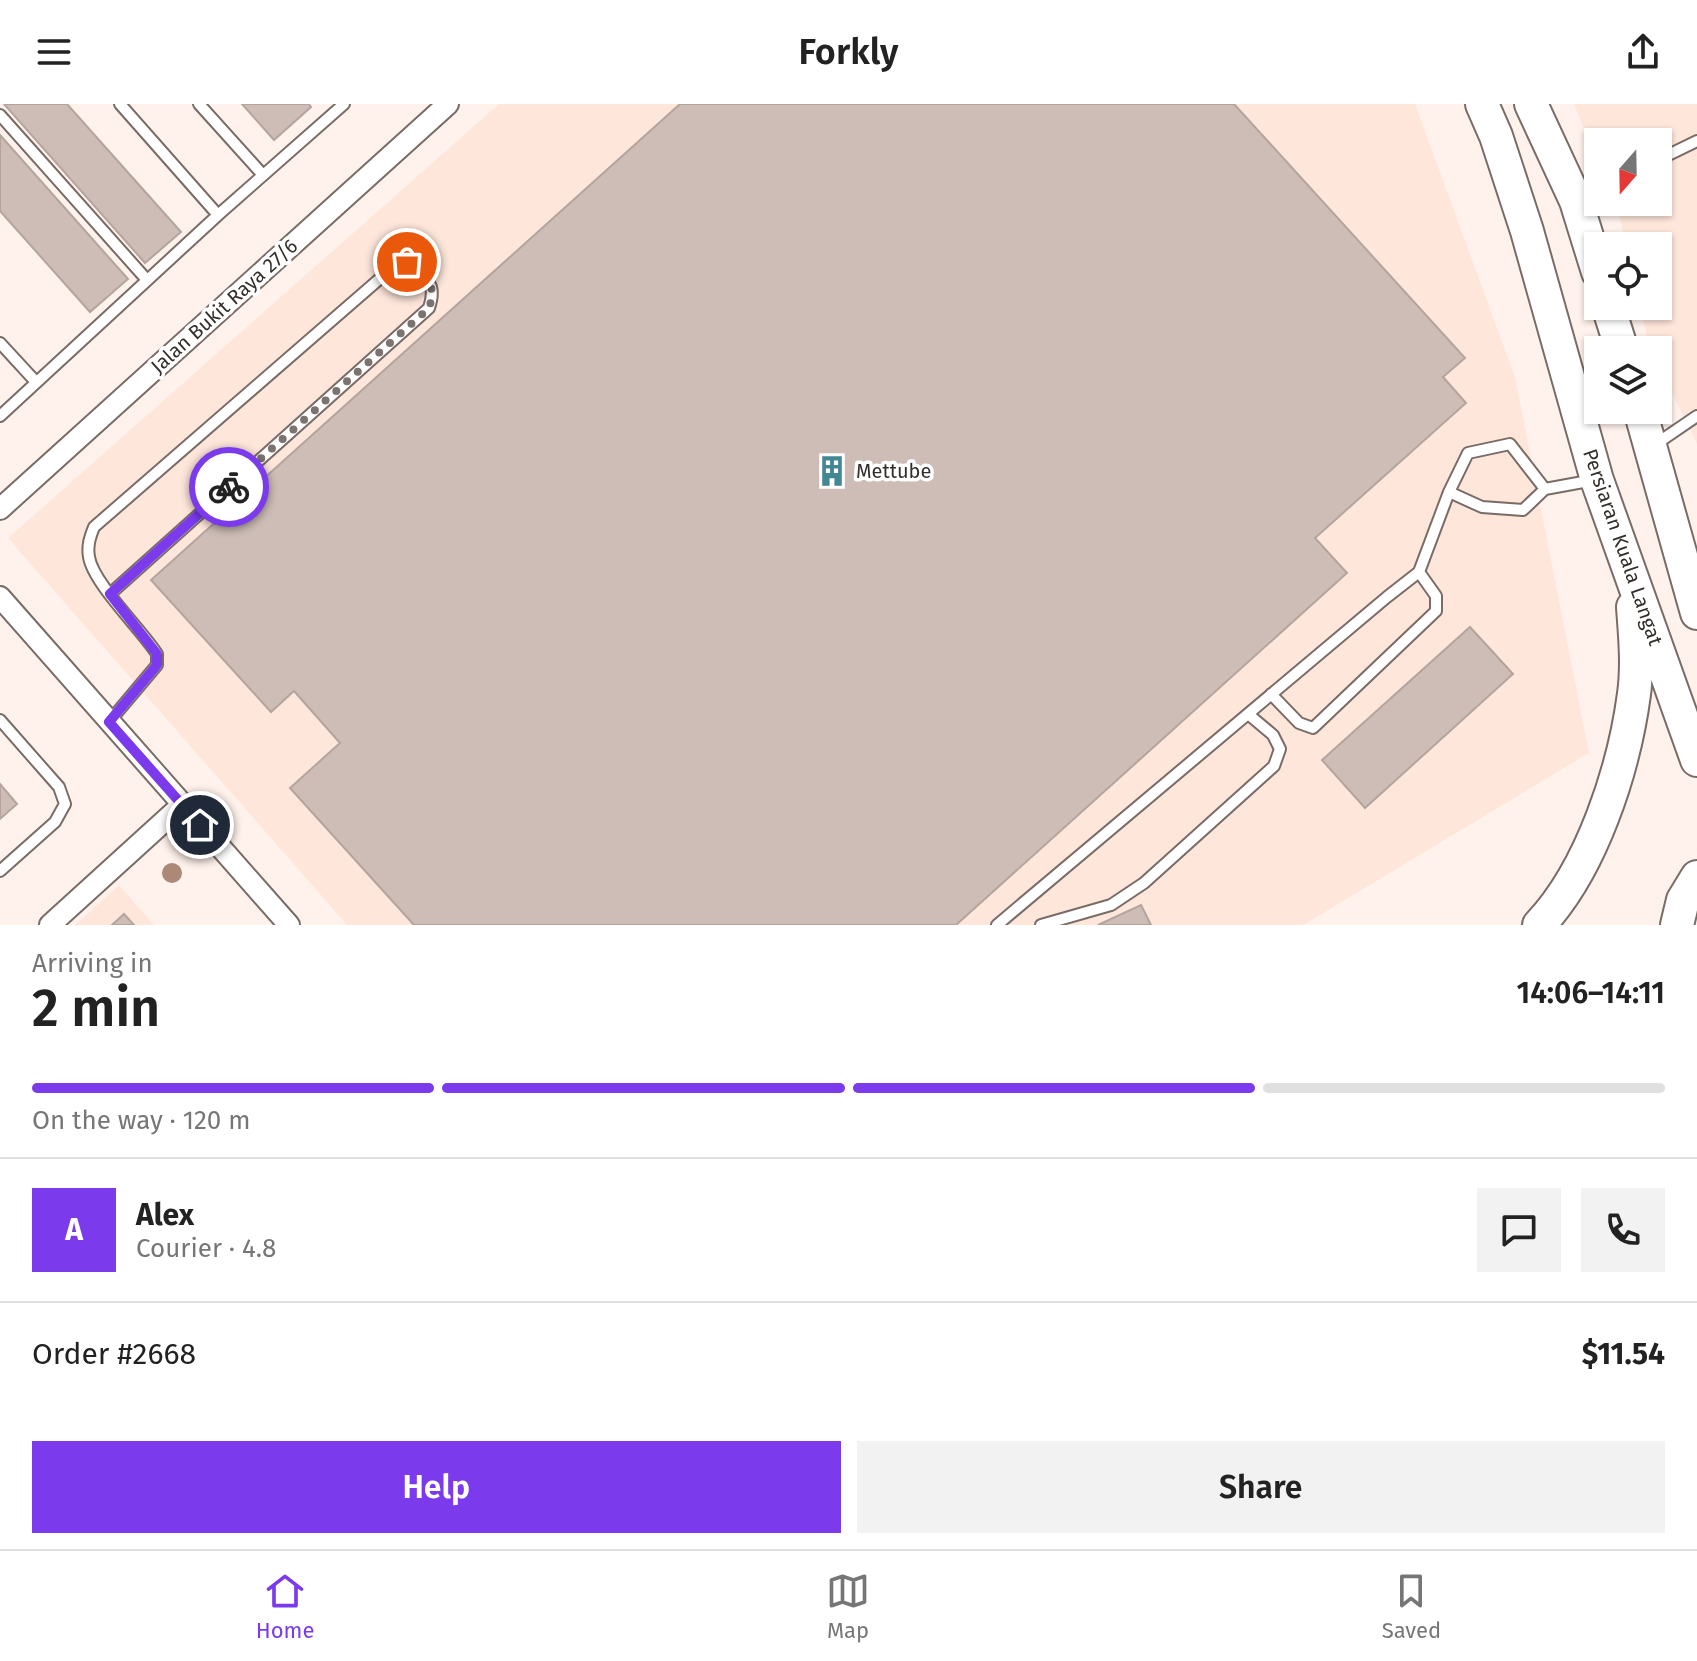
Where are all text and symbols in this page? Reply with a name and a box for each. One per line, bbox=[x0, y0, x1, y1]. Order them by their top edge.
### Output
icon: menu bbox=[32, 30, 76, 74]
text: Forkly bbox=[799, 30, 898, 74]
icon: share bbox=[1621, 30, 1665, 74]
north arrow bbox=[1584, 128, 1672, 216]
map controls bbox=[1584, 128, 1672, 424]
pin bbox=[373, 228, 441, 296]
button: locate bbox=[1584, 232, 1672, 320]
street label: Jalan Bukit Raya 27/6 bbox=[146, 234, 302, 378]
icon: bag bbox=[385, 240, 429, 284]
button: layers bbox=[1584, 336, 1672, 424]
street label: Persiaran Kuala Langat bbox=[1578, 445, 1668, 649]
courier bbox=[189, 447, 269, 527]
building icon: Mettube bbox=[815, 454, 849, 488]
place label: Mettube bbox=[856, 459, 931, 483]
icon: bike bbox=[207, 465, 251, 509]
pin bbox=[166, 791, 234, 859]
icon: home bbox=[178, 803, 222, 847]
text: Arriving in bbox=[32, 948, 153, 979]
text: 14:06–14:11 bbox=[1516, 975, 1665, 1011]
text: 2 min bbox=[32, 977, 160, 1040]
text: On the way · 120 m bbox=[32, 1105, 251, 1136]
button: chat bbox=[1477, 1188, 1561, 1272]
button: phone bbox=[1581, 1188, 1665, 1272]
text: Alex bbox=[136, 1197, 194, 1233]
text: A bbox=[65, 1212, 83, 1248]
text: Courier · 4.8 bbox=[136, 1233, 276, 1264]
text: Order #2668 bbox=[32, 1336, 196, 1372]
text: $11.54 bbox=[1582, 1336, 1665, 1372]
button: Help bbox=[32, 1441, 841, 1533]
button: Share bbox=[857, 1441, 1665, 1533]
tab: Home bbox=[256, 1569, 314, 1644]
tab: Map bbox=[826, 1569, 870, 1644]
tab: Saved bbox=[1382, 1569, 1441, 1644]

